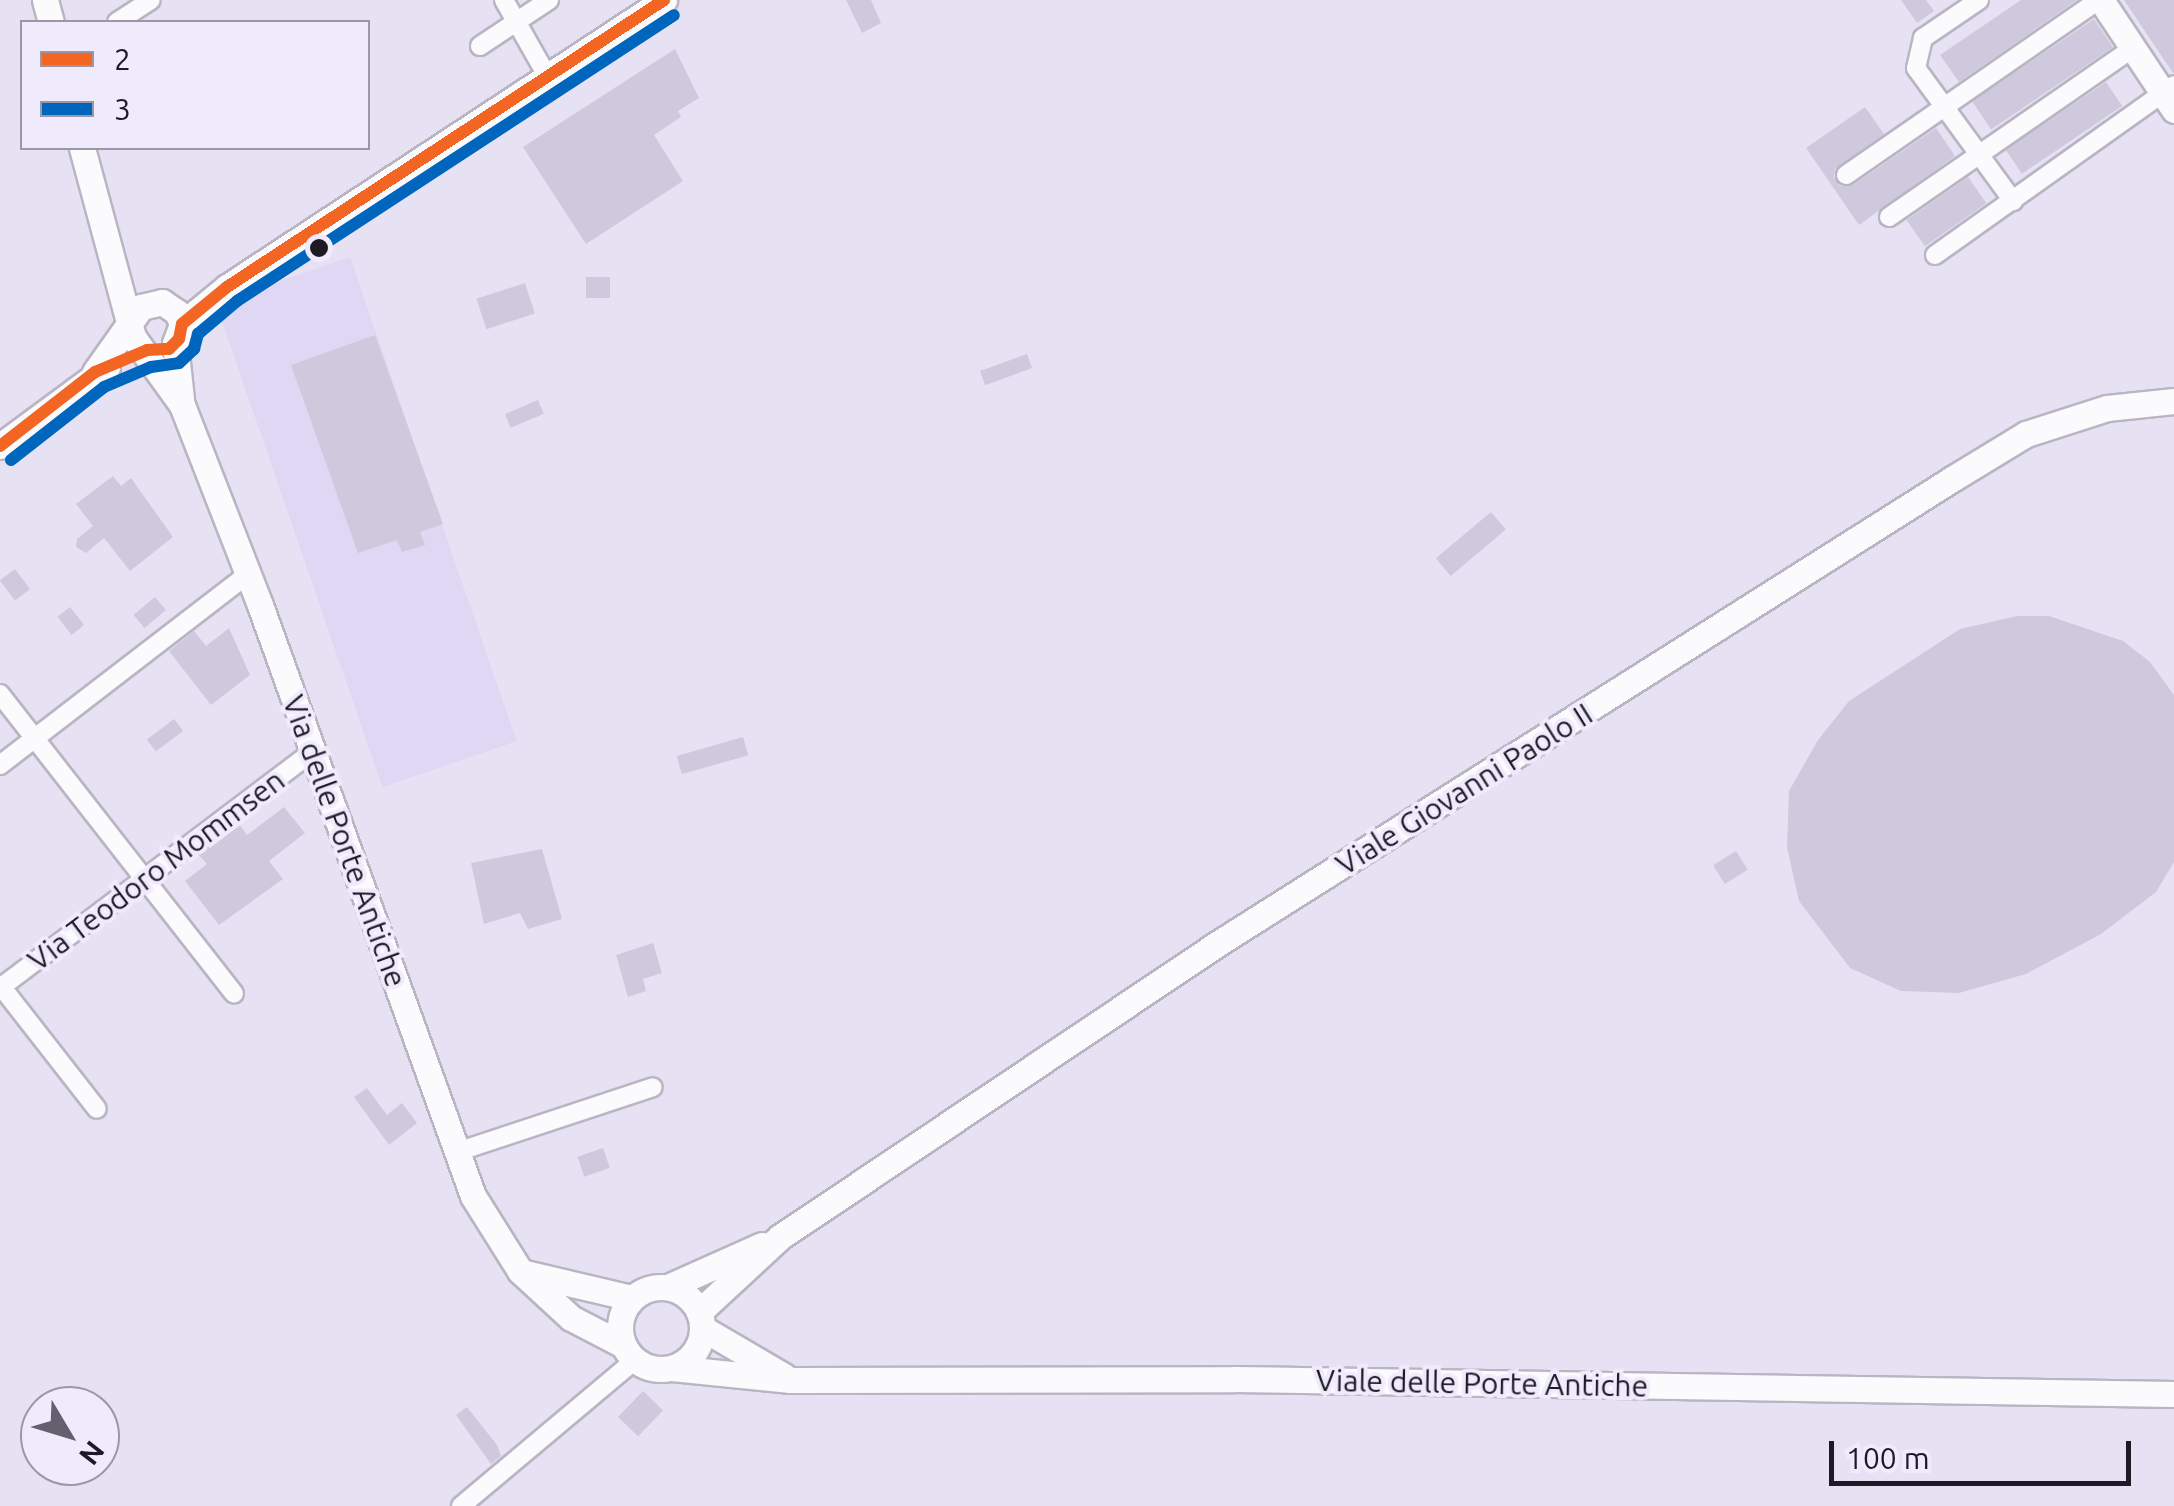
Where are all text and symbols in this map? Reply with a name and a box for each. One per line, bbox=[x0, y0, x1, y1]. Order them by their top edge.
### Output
legend bbox=[20, 20, 370, 150]
text: 2 bbox=[114, 42, 131, 76]
text: 3 bbox=[114, 92, 131, 126]
unlabelled marker bbox=[309, 238, 329, 258]
street label: Via delle Porte Antiche bbox=[275, 690, 415, 992]
street label: Viale Giovanni Paolo II bbox=[1329, 695, 1599, 883]
street label: Via Teodoro Mommsen bbox=[21, 762, 291, 978]
street label: Viale delle Porte Antiche bbox=[1316, 1362, 1648, 1404]
north arrow bbox=[20, 1386, 120, 1486]
scale bar bbox=[1834, 1421, 2136, 1483]
text: N bbox=[74, 1436, 111, 1471]
text: 100 m bbox=[1846, 1441, 1930, 1475]

